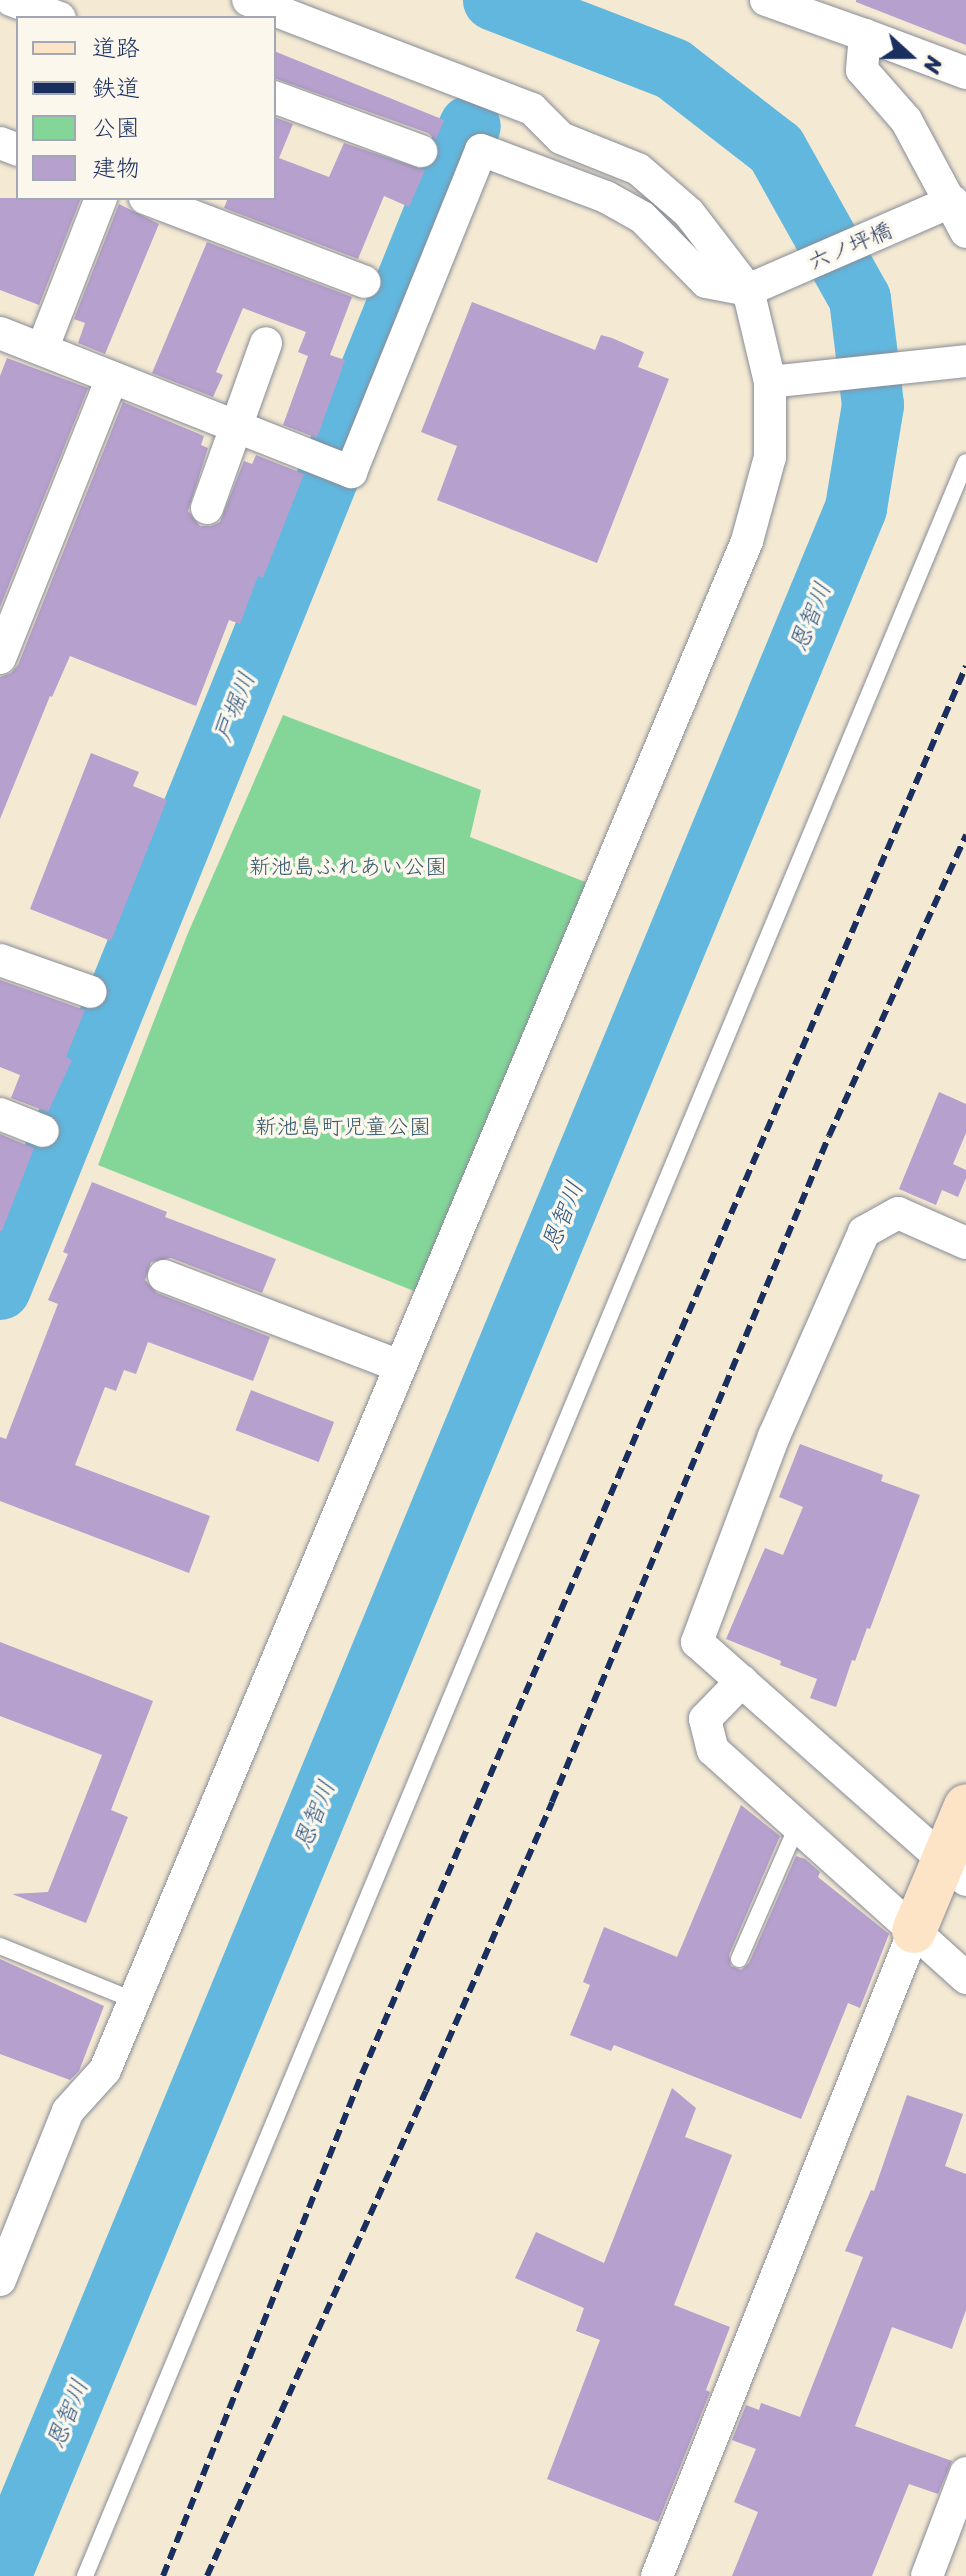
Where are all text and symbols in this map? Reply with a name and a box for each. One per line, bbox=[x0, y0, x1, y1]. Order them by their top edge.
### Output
legend bbox=[16, 16, 276, 200]
north arrow bbox=[870, 16, 950, 96]
text: 道路 bbox=[92, 27, 140, 69]
text: N bbox=[912, 51, 954, 79]
text: 鉄道 bbox=[92, 67, 140, 109]
text: 公園 bbox=[92, 107, 140, 149]
text: 建物 bbox=[92, 147, 140, 189]
street label: 六ノ坪橋 bbox=[804, 217, 896, 275]
water label: 恩智川 bbox=[784, 578, 838, 656]
water label: 戸堀川 bbox=[208, 668, 262, 746]
park label: 新池島ふれあい公園 bbox=[249, 854, 447, 880]
park label: 新池島町児童公園 bbox=[255, 1114, 431, 1140]
water label: 恩智川 bbox=[536, 1177, 590, 1255]
water label: 恩智川 bbox=[288, 1776, 342, 1854]
water label: 恩智川 bbox=[41, 2375, 95, 2453]

